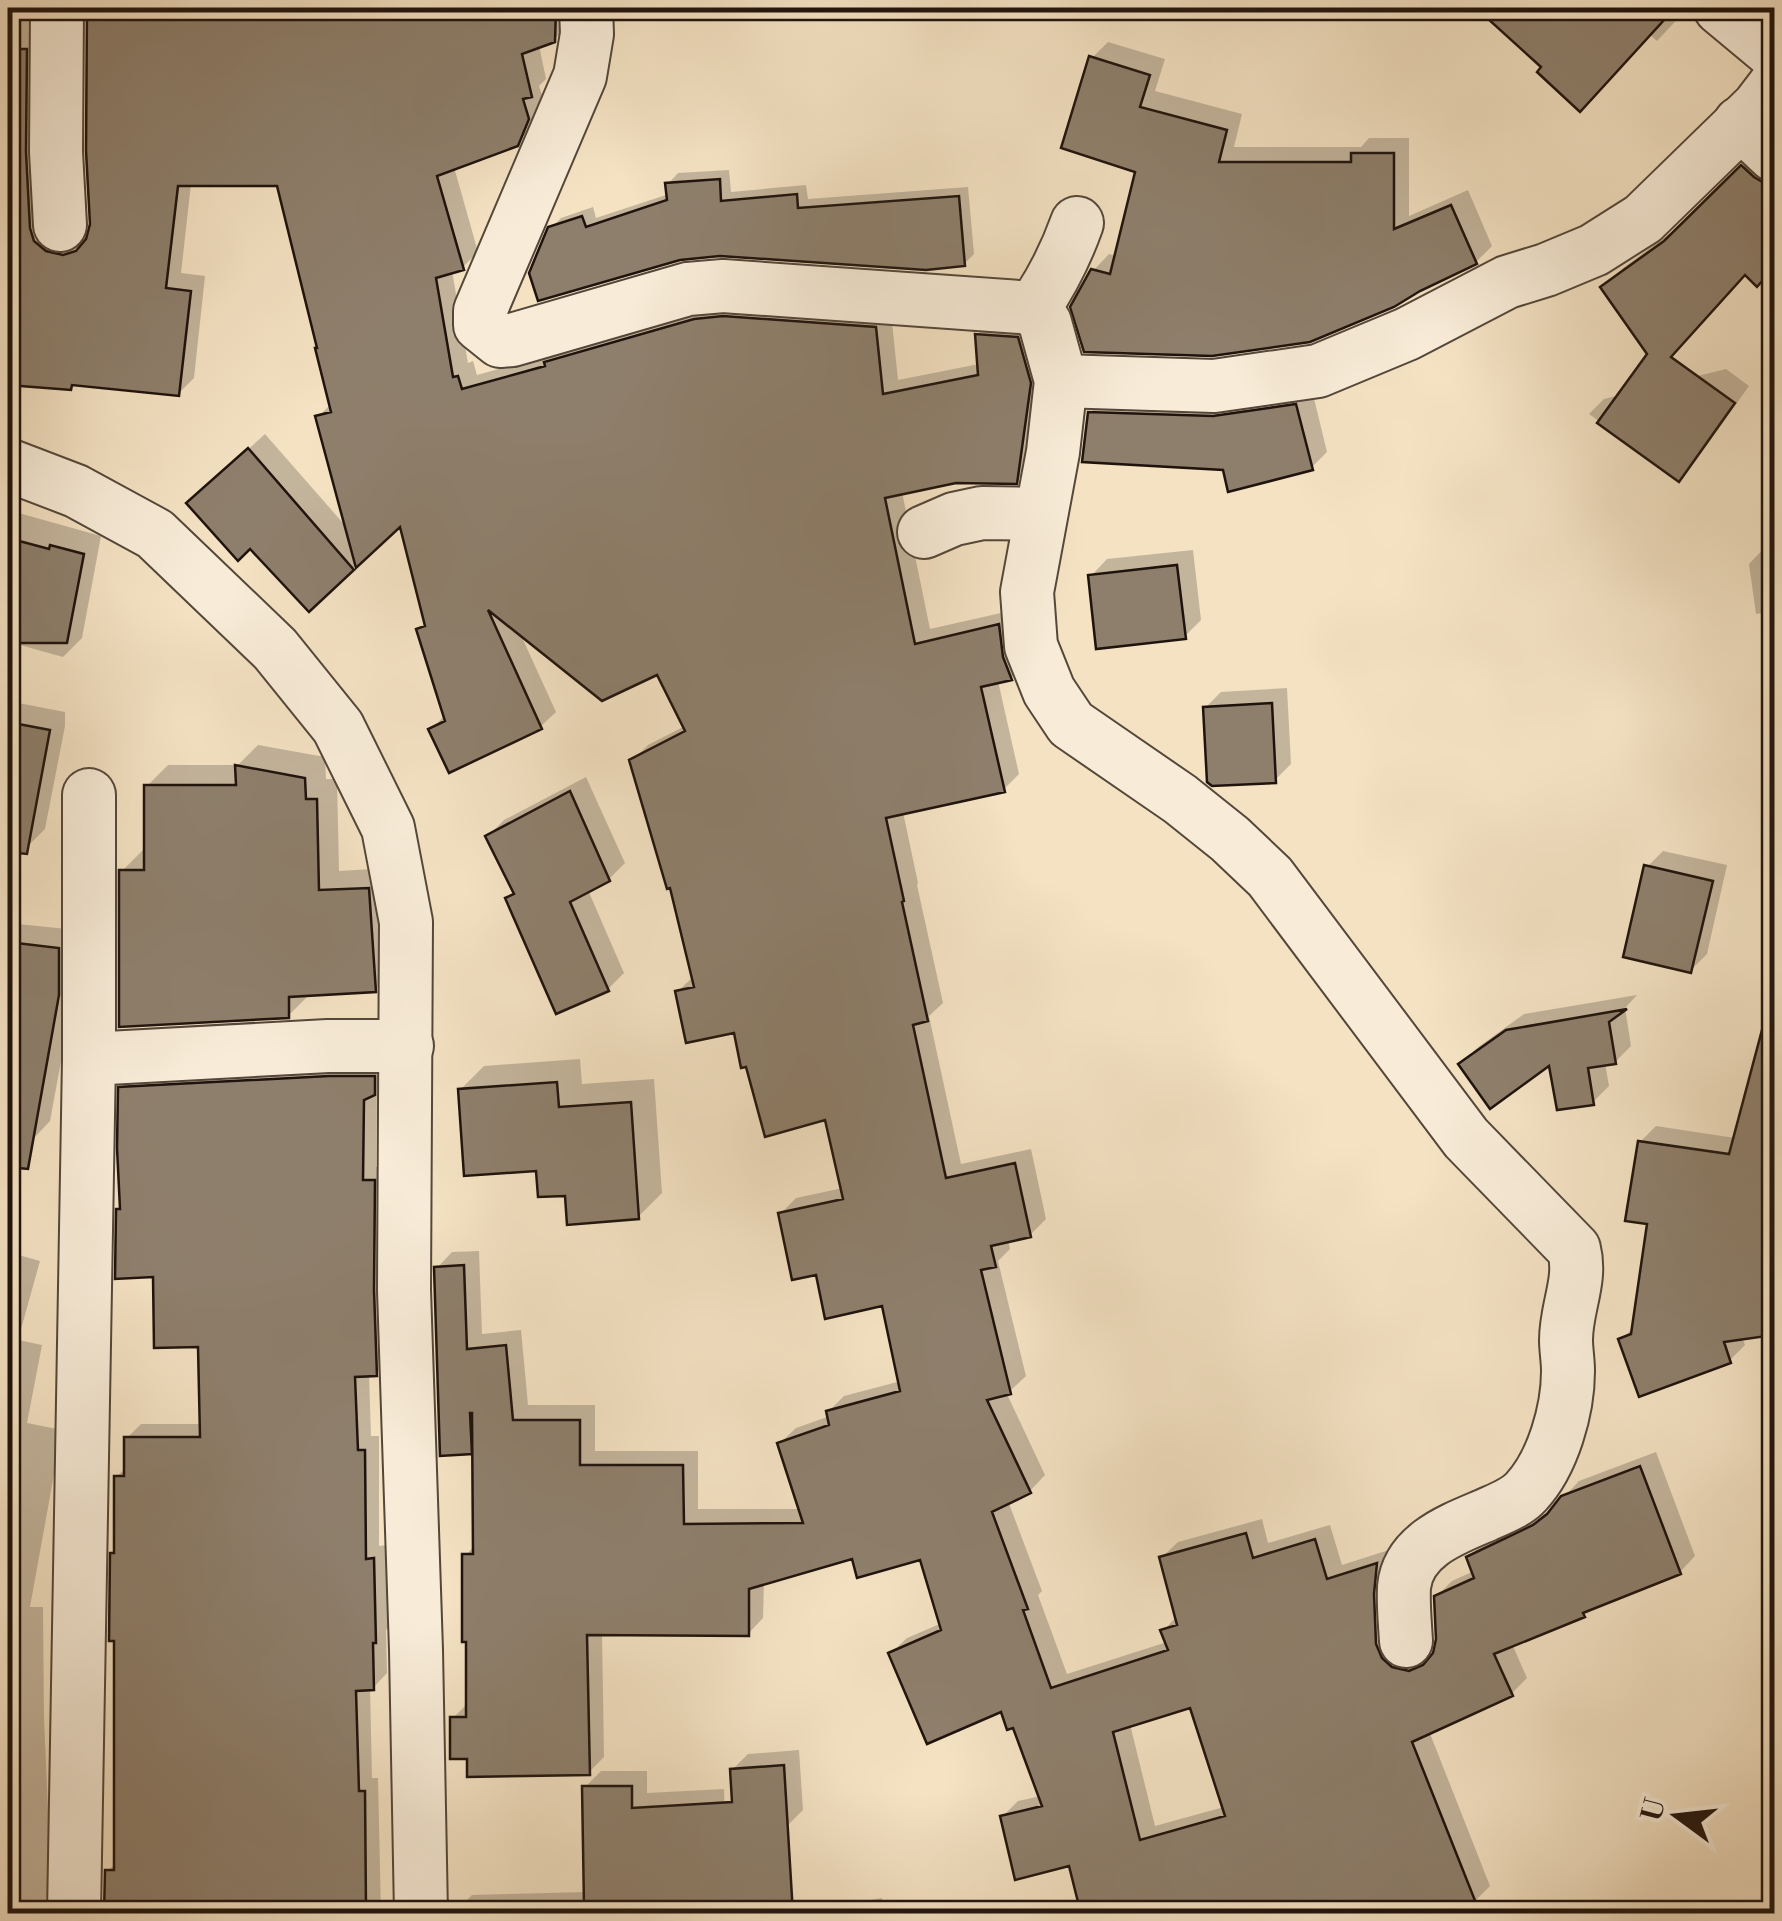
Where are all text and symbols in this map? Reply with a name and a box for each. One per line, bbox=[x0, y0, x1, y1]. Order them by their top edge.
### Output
north arrow bbox=[1627, 1766, 1727, 1866]
text: U bbox=[1635, 1795, 1674, 1825]

